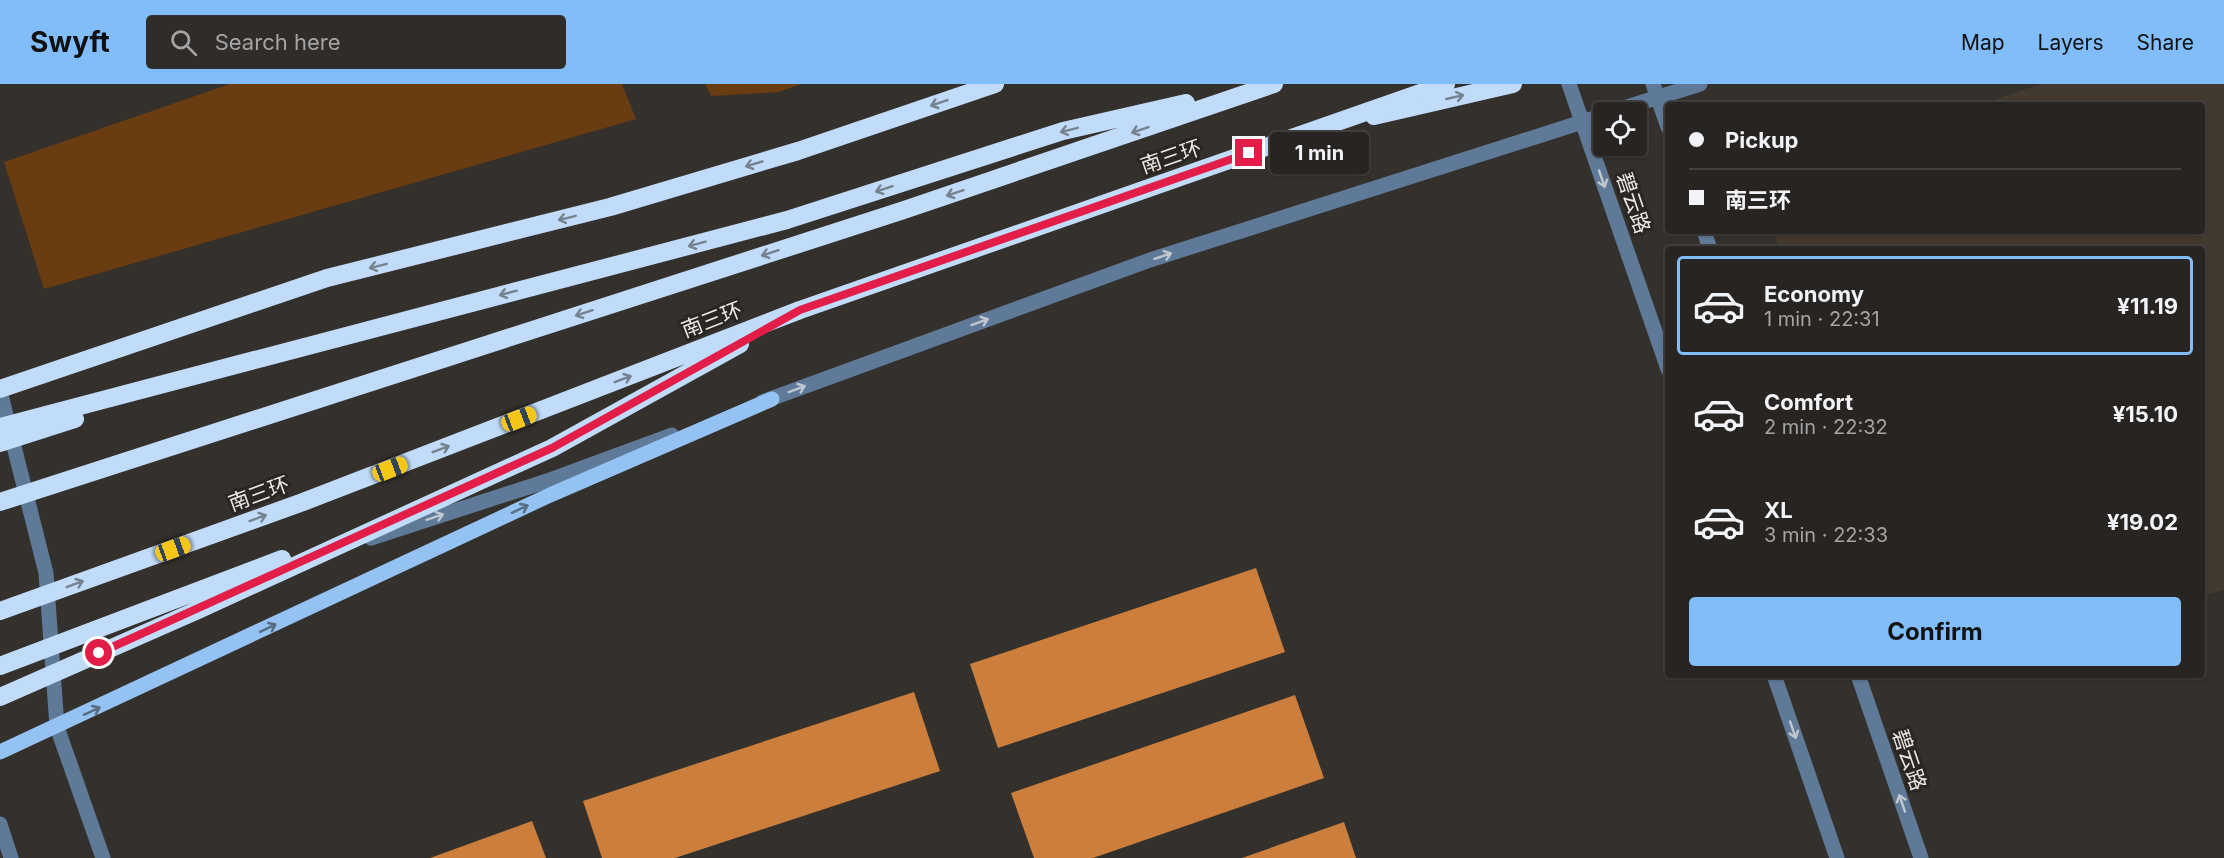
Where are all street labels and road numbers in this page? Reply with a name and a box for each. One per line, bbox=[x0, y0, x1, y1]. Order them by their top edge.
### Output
street label: 南三环 bbox=[1137, 134, 1205, 179]
street label: 碧云路 bbox=[1611, 169, 1656, 237]
street label: 南三环 bbox=[678, 297, 746, 342]
street label: 南三环 bbox=[225, 471, 293, 516]
street label: 碧云路 bbox=[1887, 726, 1932, 794]

